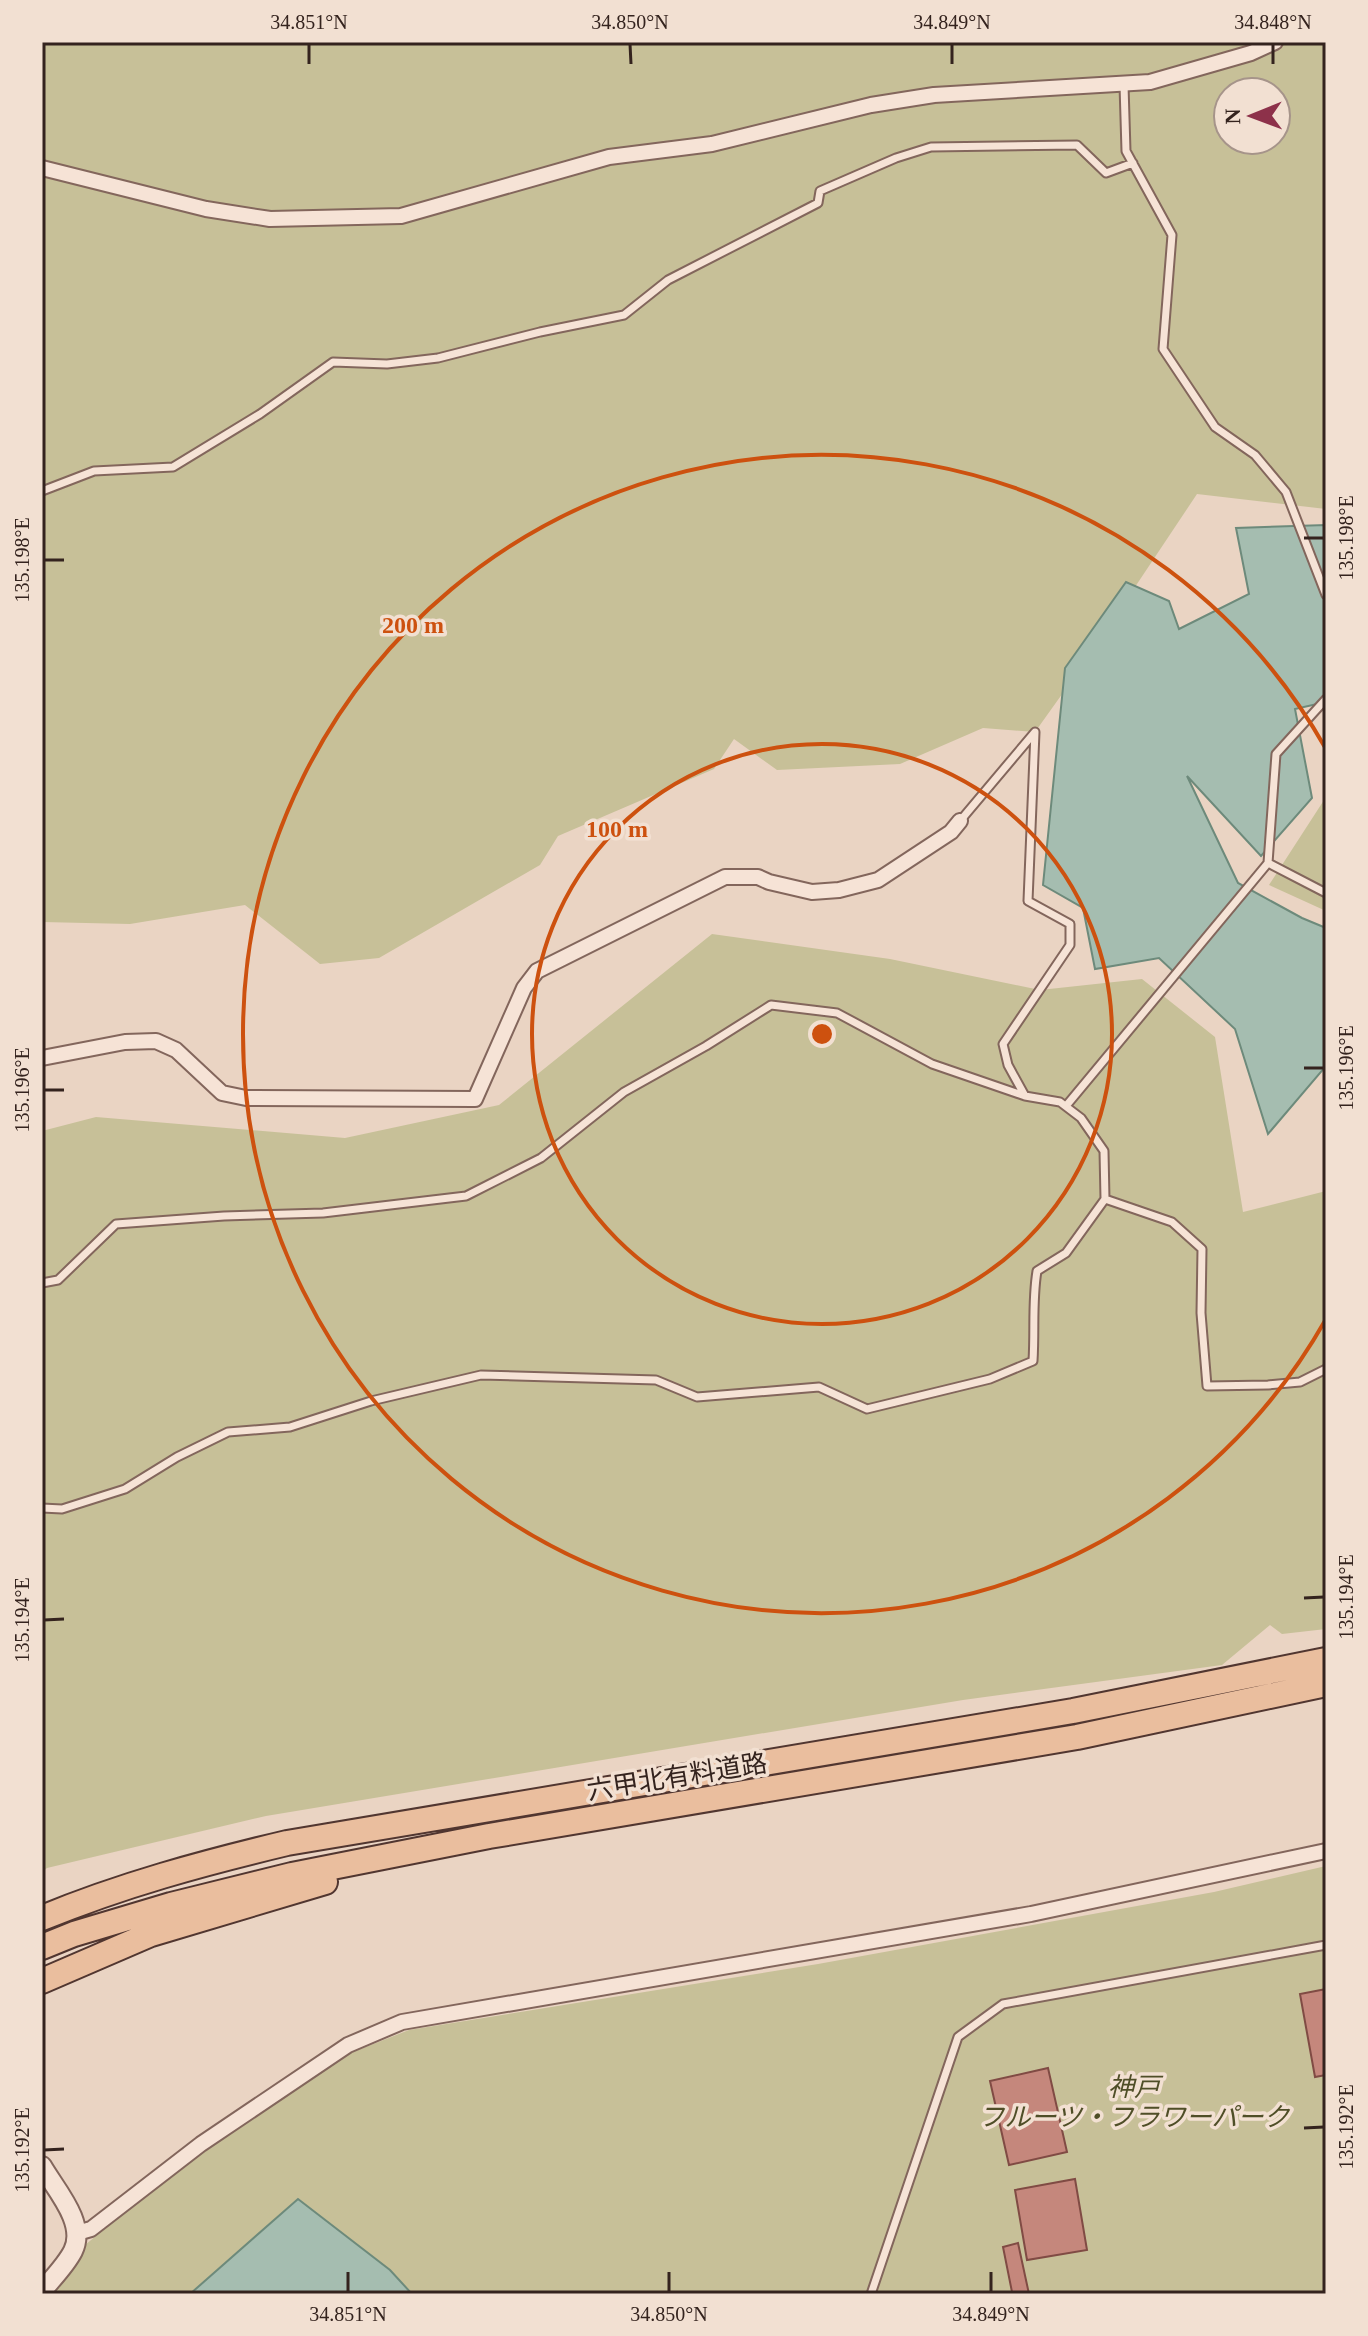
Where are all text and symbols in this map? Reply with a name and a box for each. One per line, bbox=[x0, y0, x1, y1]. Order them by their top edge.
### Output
text: 34.851°N bbox=[270, 11, 348, 33]
text: 34.850°N bbox=[591, 11, 669, 33]
text: 34.849°N bbox=[913, 11, 991, 33]
text: 34.848°N bbox=[1234, 11, 1312, 33]
north arrow bbox=[1212, 76, 1292, 156]
text: N bbox=[1220, 108, 1245, 125]
text: 135.198°E bbox=[1335, 495, 1357, 581]
text: 135.198°E bbox=[11, 517, 33, 603]
text: 200 m bbox=[382, 612, 444, 638]
text: 100 m bbox=[586, 816, 648, 842]
centre of rings bbox=[808, 1020, 836, 1048]
text: 135.196°E bbox=[1335, 1025, 1357, 1111]
text: 135.196°E bbox=[11, 1047, 33, 1133]
text: 135.194°E bbox=[1335, 1554, 1357, 1640]
text: 135.194°E bbox=[11, 1577, 33, 1663]
street label: 六甲北有料道路 bbox=[585, 1748, 769, 1806]
park label: 神戸 フルーツ・フラワーパーク bbox=[978, 2073, 1291, 2132]
text: 135.192°E bbox=[1335, 2084, 1357, 2170]
text: 135.192°E bbox=[11, 2107, 33, 2193]
text: 34.851°N bbox=[309, 2303, 387, 2325]
text: 34.850°N bbox=[630, 2303, 708, 2325]
text: 34.849°N bbox=[952, 2303, 1030, 2325]

